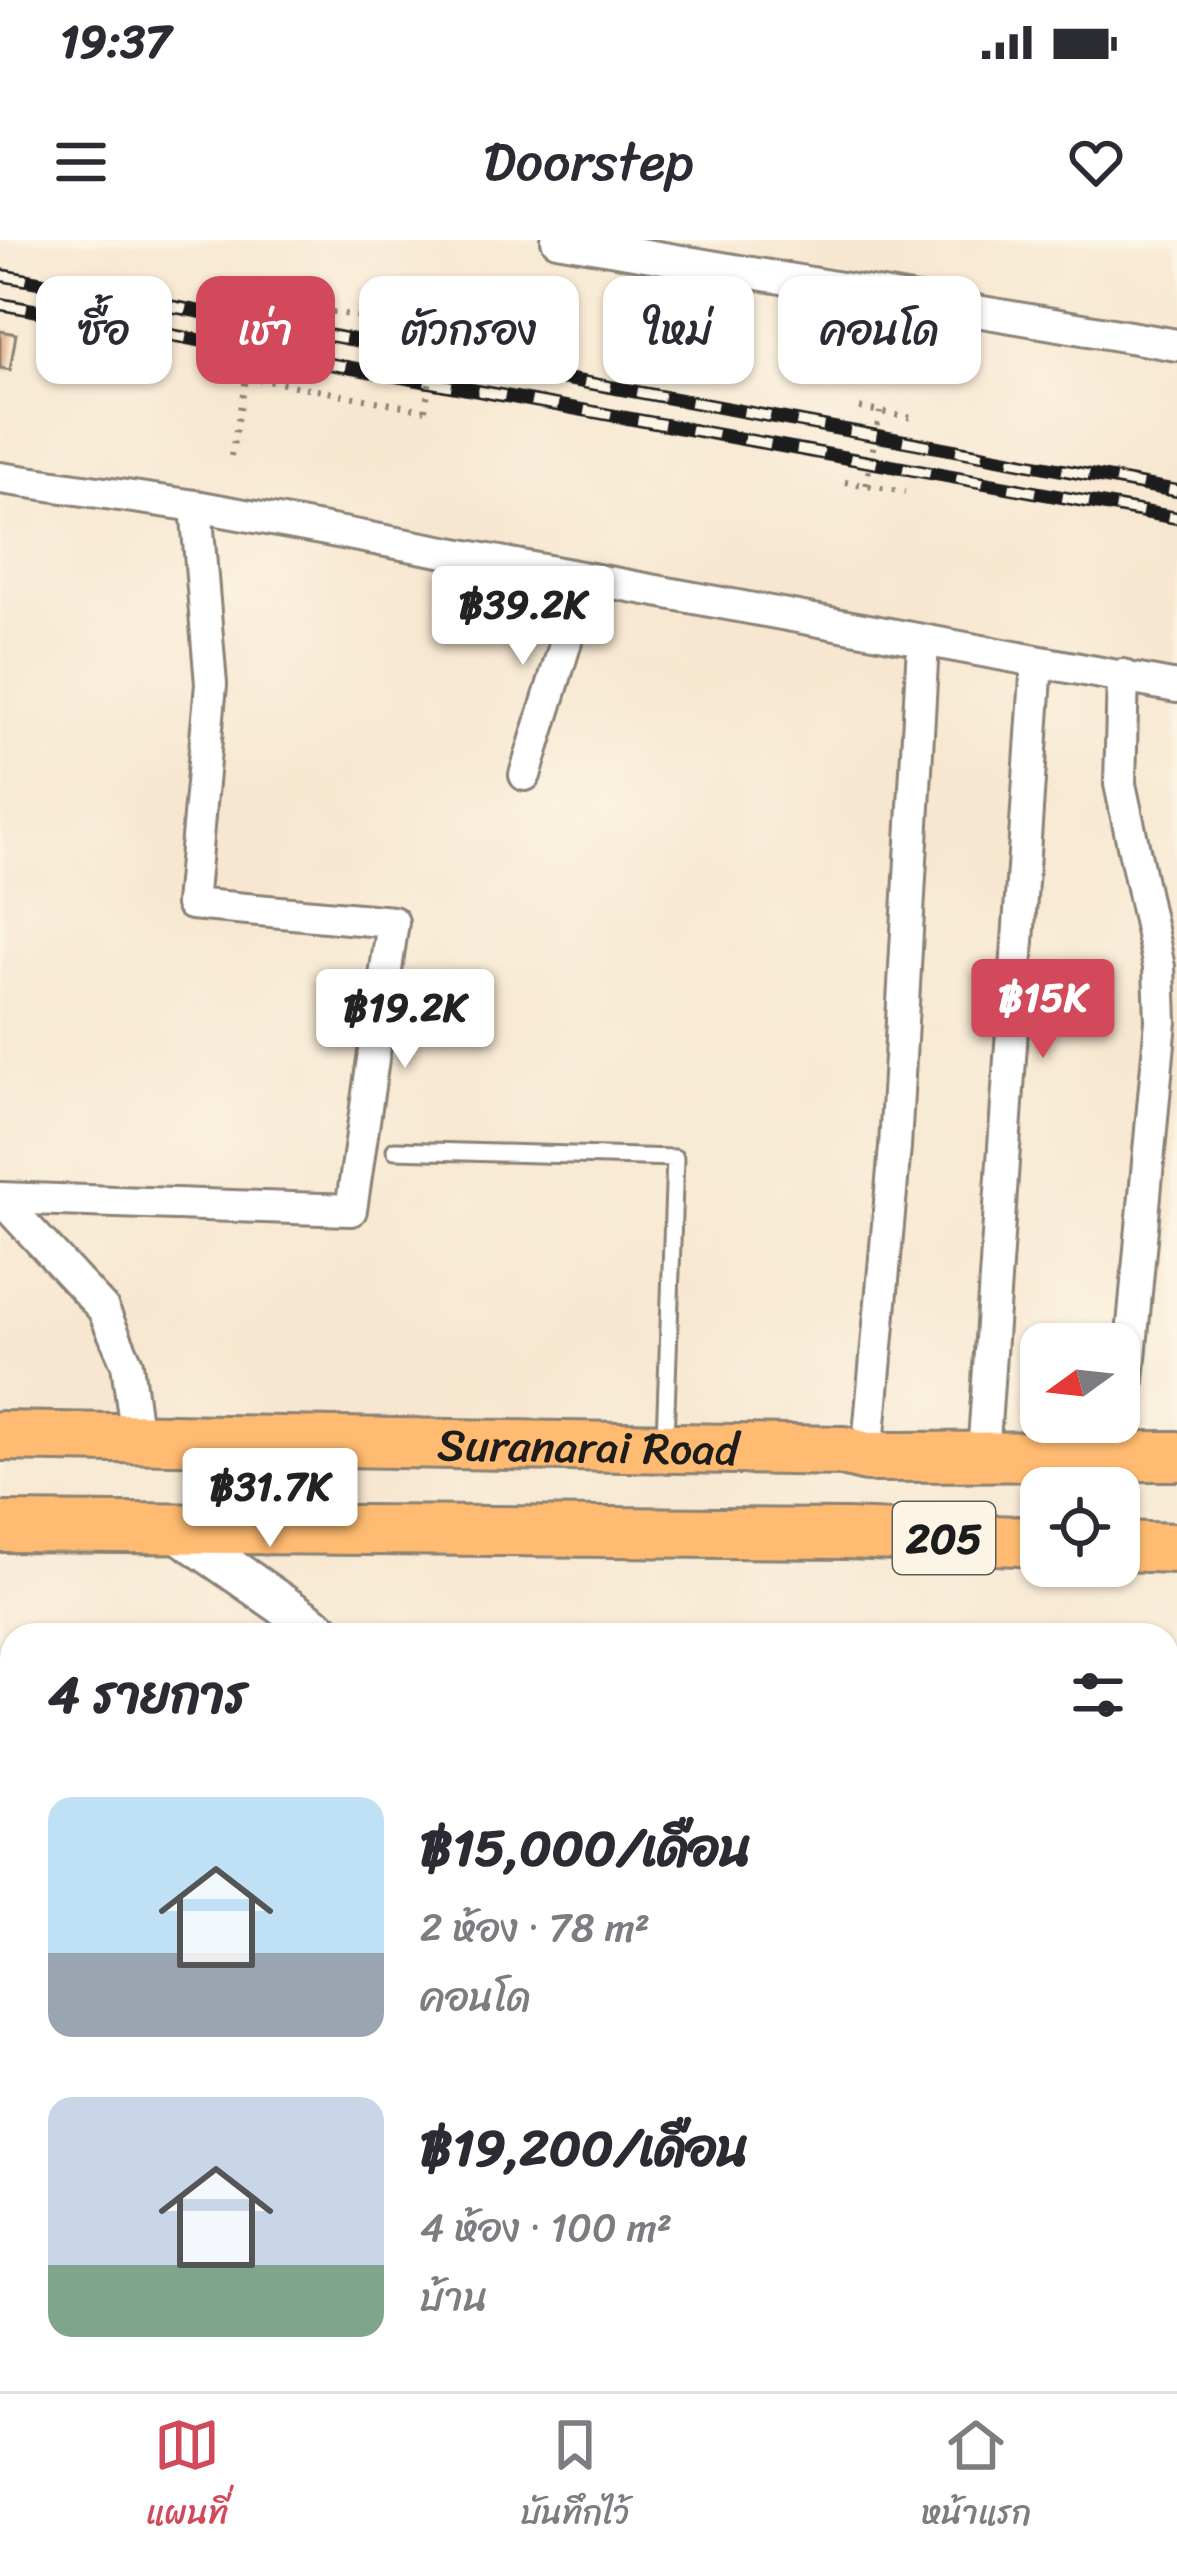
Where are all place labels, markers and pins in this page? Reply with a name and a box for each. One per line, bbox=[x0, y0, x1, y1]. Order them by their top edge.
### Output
pin: ฿39.2K bbox=[425, 566, 621, 668]
pin: ฿15K bbox=[972, 959, 1114, 1061]
pin: ฿19.2K bbox=[307, 969, 503, 1071]
pin: ฿31.7K bbox=[172, 1448, 368, 1550]

